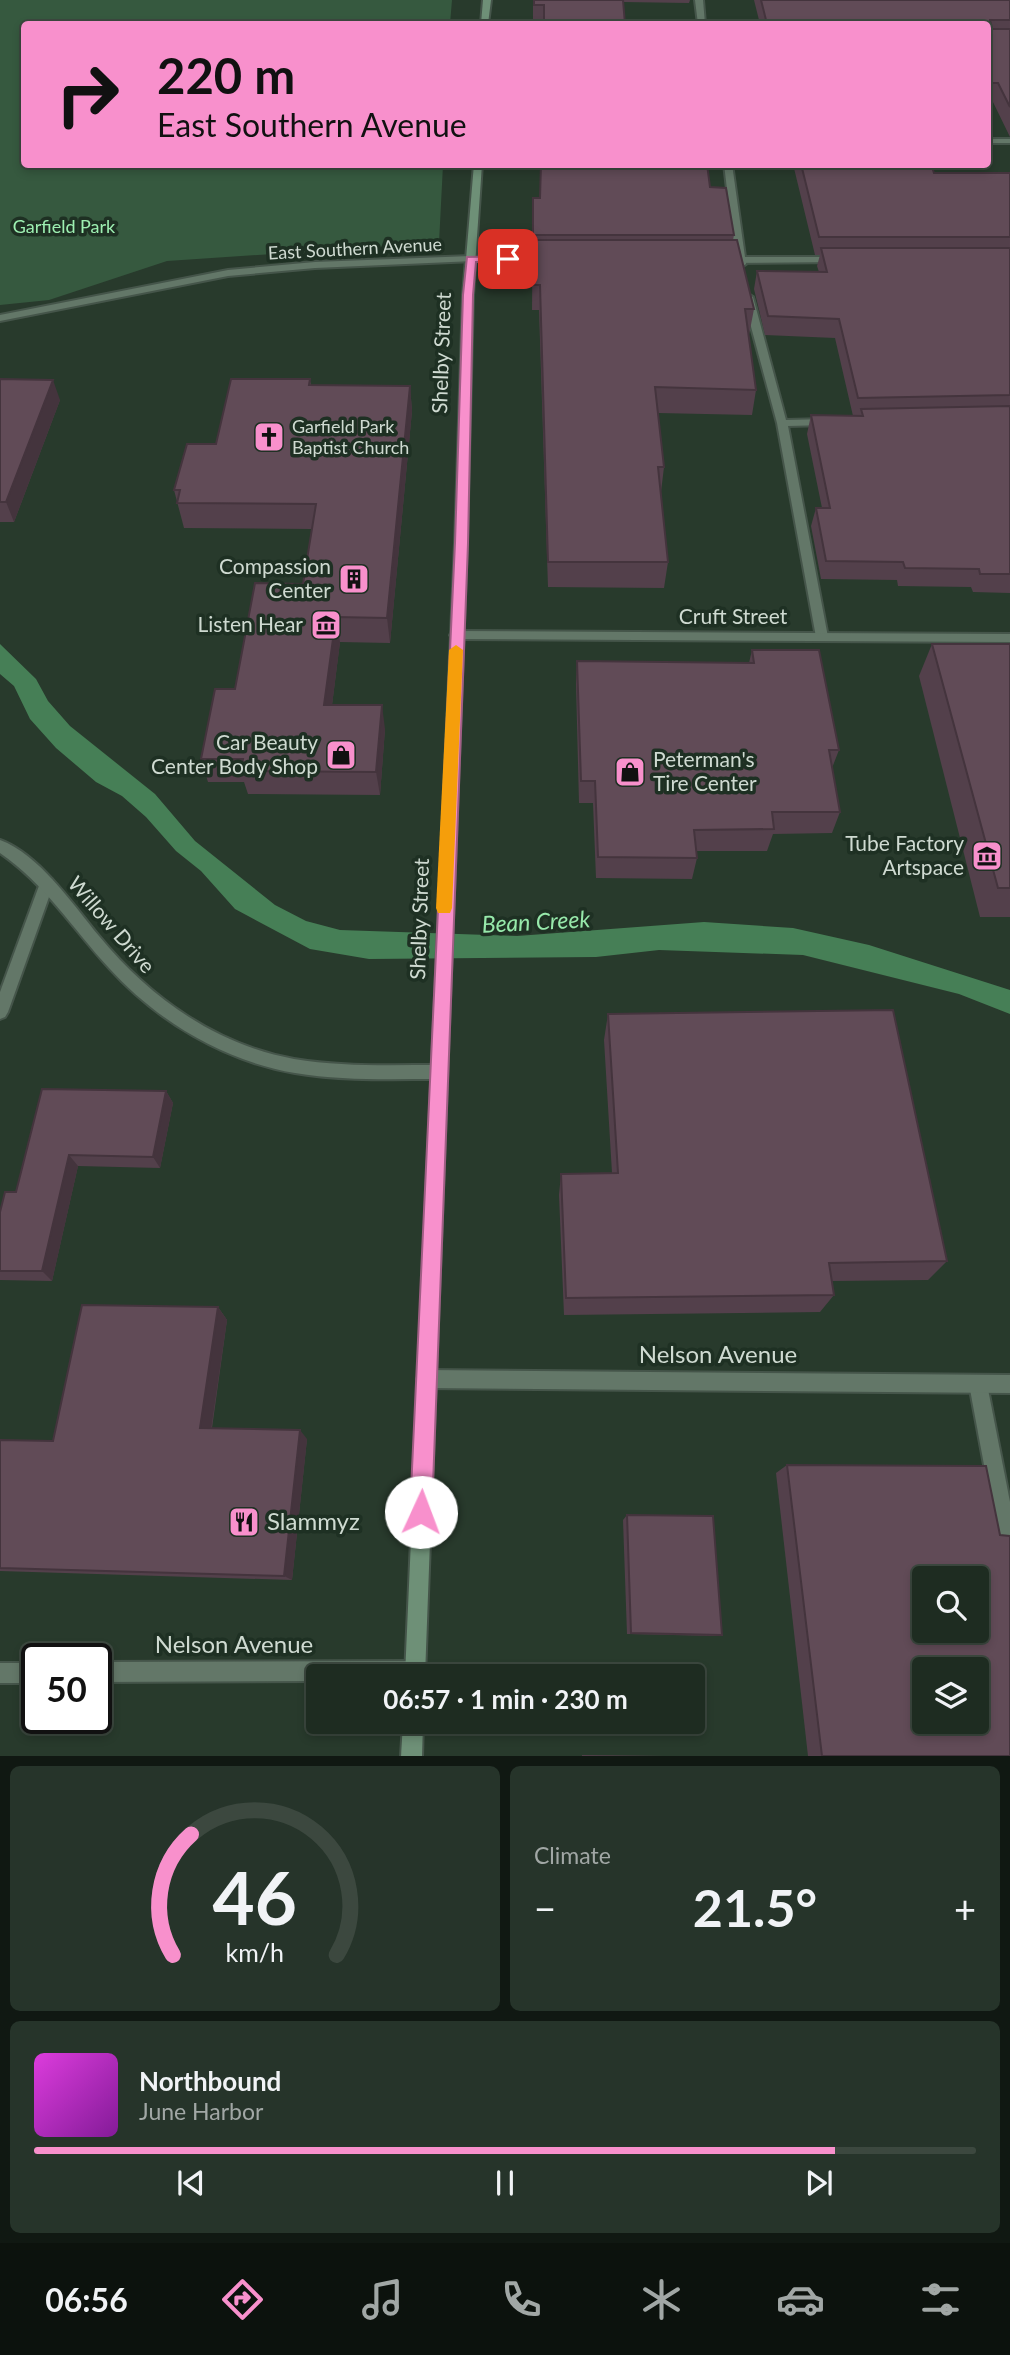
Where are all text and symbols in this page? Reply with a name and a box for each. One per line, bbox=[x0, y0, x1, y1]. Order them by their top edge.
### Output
text: 220 m bbox=[157, 46, 295, 104]
icon: right bbox=[42, 49, 133, 140]
text: East Southern Avenue bbox=[157, 105, 467, 144]
park label: Garfield Park bbox=[13, 215, 116, 237]
pin bbox=[478, 229, 538, 289]
street label: East Southern Avenue bbox=[267, 232, 443, 264]
icon: arrive bbox=[489, 240, 527, 278]
street label: Shelby Street bbox=[426, 291, 455, 414]
place label: Garfield Park Baptist Church bbox=[292, 415, 409, 458]
church icon: Garfield Park Baptist Church bbox=[252, 420, 286, 454]
place label: Compassion Center bbox=[219, 553, 331, 602]
building icon: Compassion Center bbox=[337, 562, 371, 596]
street label: Cruft Street bbox=[679, 603, 788, 628]
museum icon: Listen Hear bbox=[309, 608, 343, 642]
place label: Listen Hear bbox=[198, 611, 303, 636]
place label: Car Beauty Center Body Shop bbox=[151, 729, 318, 778]
shop icon: Car Beauty Center Body Shop bbox=[324, 738, 358, 772]
place label: Peterman's Tire Center bbox=[653, 746, 757, 795]
shop icon: Peterman's Tire Center bbox=[613, 755, 647, 789]
place label: Tube Factory Artspace bbox=[845, 830, 964, 879]
museum icon: Tube Factory Artspace bbox=[970, 839, 1004, 873]
street label: Shelby Street bbox=[404, 857, 433, 980]
street label: Willow Drive bbox=[63, 871, 161, 977]
water label: Bean Creek bbox=[481, 904, 592, 938]
street label: Nelson Avenue bbox=[639, 1339, 797, 1368]
position arrow bbox=[384, 1475, 458, 1549]
restaurant icon: Slammyz bbox=[227, 1505, 261, 1539]
place label: Slammyz bbox=[267, 1506, 360, 1535]
map controls bbox=[912, 1566, 989, 1734]
button: search bbox=[912, 1566, 989, 1643]
street label: Nelson Avenue bbox=[155, 1629, 313, 1658]
speed limit sign: 50 bbox=[21, 1643, 112, 1734]
button: layers bbox=[912, 1657, 989, 1734]
text: 06:57 · 1 min · 230 m bbox=[383, 1683, 628, 1715]
text: Climate bbox=[534, 1841, 611, 1869]
text: 46 bbox=[213, 1853, 297, 1941]
text: 21.5° bbox=[693, 1876, 817, 1938]
text: − bbox=[534, 1885, 556, 1931]
text: + bbox=[954, 1885, 976, 1931]
text: km/h bbox=[226, 1936, 284, 1966]
text: Northbound bbox=[139, 2065, 281, 2097]
text: June Harbor bbox=[139, 2097, 263, 2125]
icon: previous bbox=[172, 2164, 210, 2202]
icon: pause bbox=[486, 2164, 524, 2202]
icon: next bbox=[800, 2164, 838, 2202]
icon: directions bbox=[218, 2275, 267, 2324]
icon: music bbox=[358, 2275, 407, 2324]
icon: phone bbox=[497, 2275, 546, 2324]
icon: climate bbox=[637, 2275, 686, 2324]
icon: car bbox=[776, 2275, 825, 2324]
icon: filters bbox=[916, 2275, 965, 2324]
text: 06:56 bbox=[45, 2280, 128, 2319]

